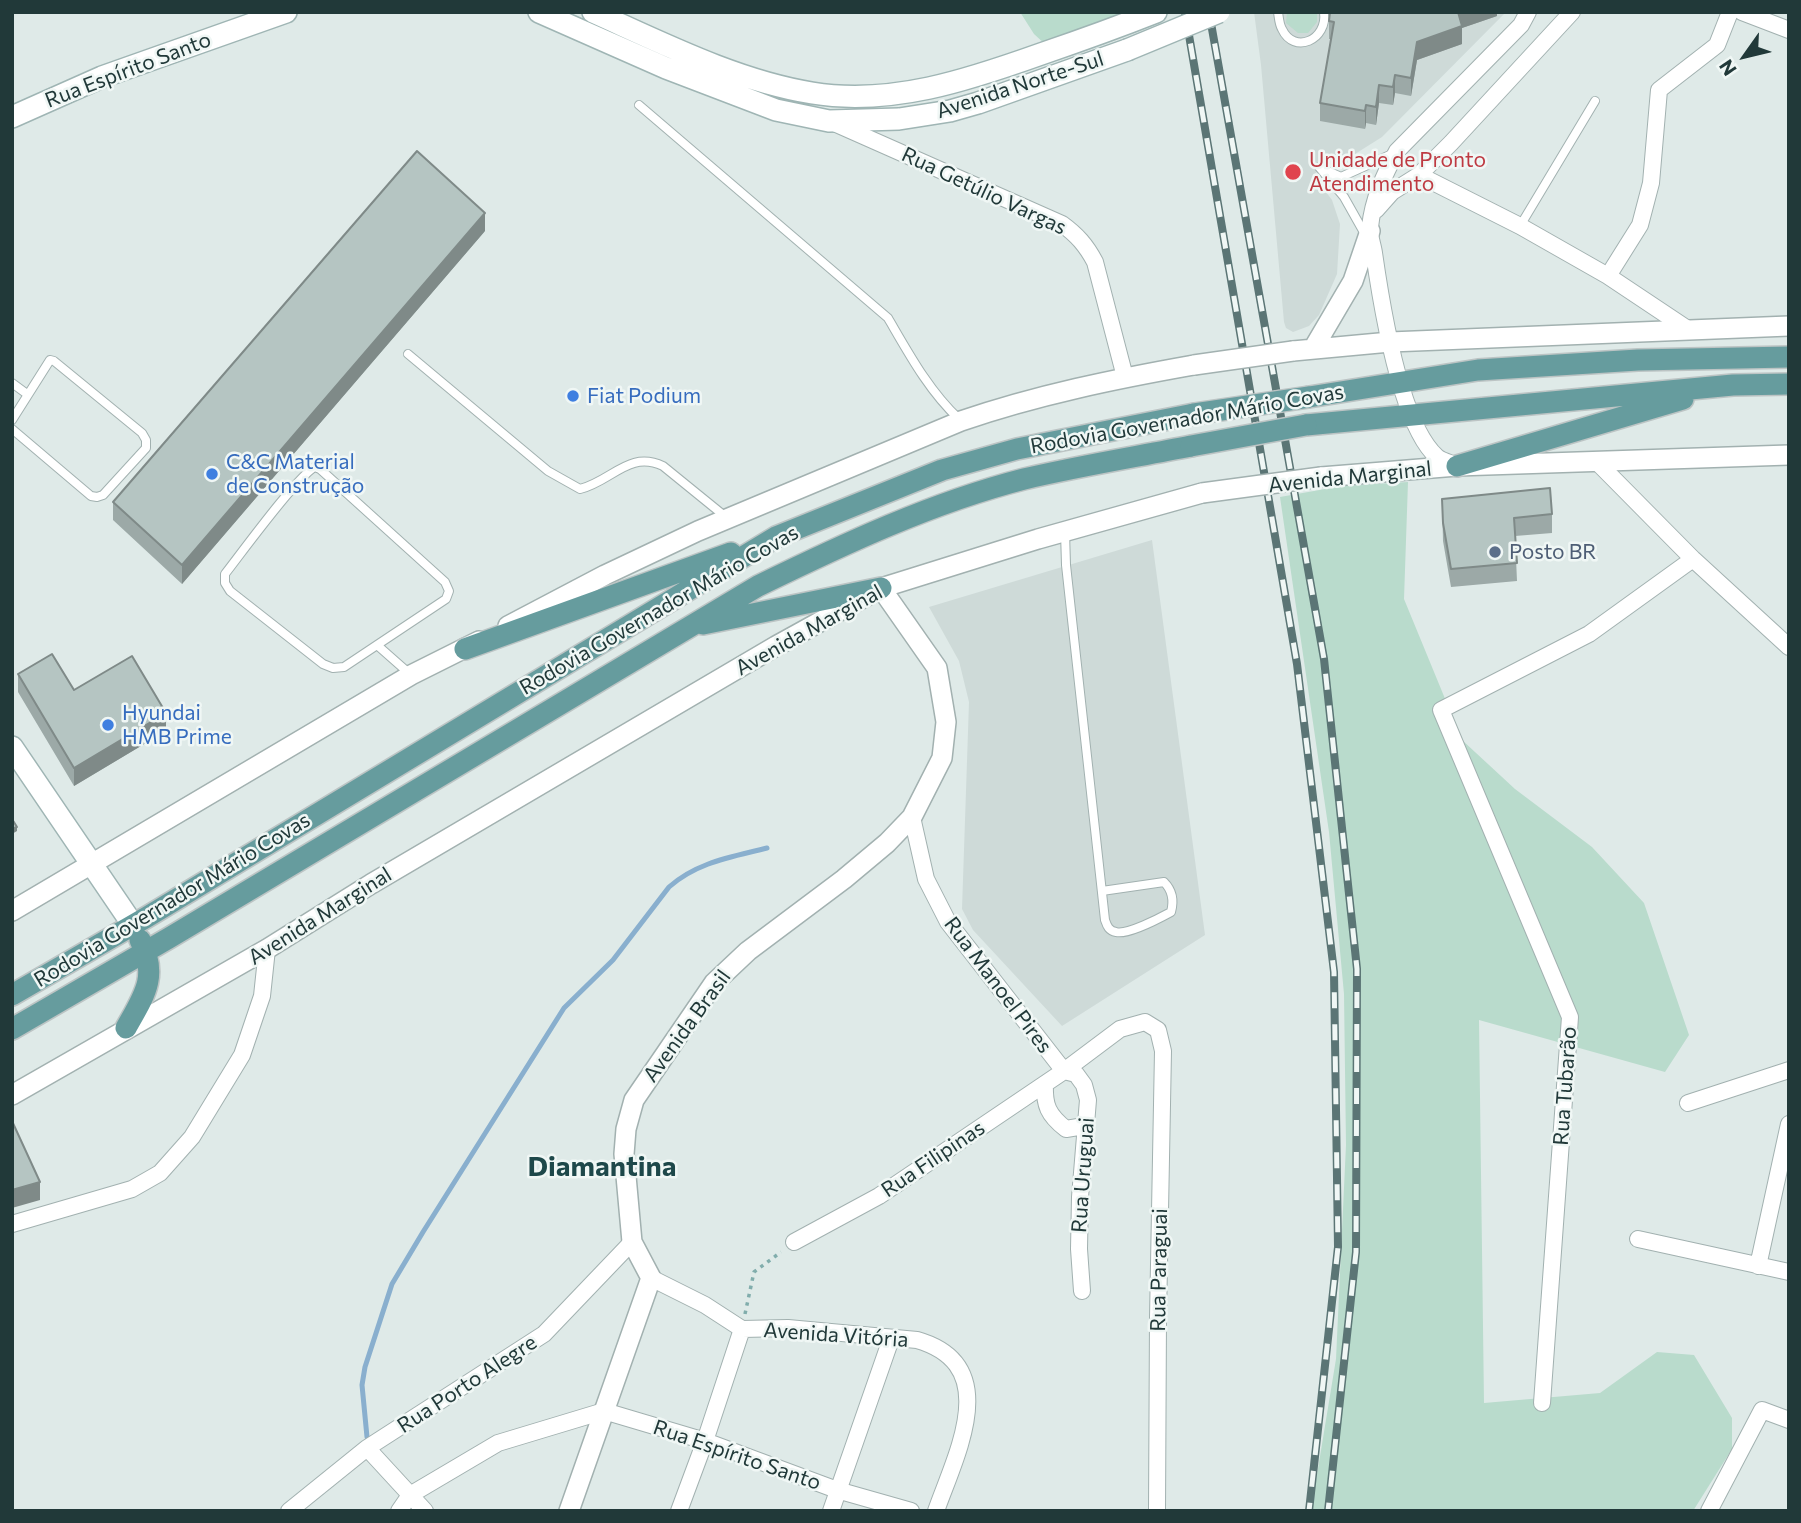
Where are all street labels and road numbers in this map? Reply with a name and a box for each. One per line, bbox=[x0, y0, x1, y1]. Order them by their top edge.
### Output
street label: Rua Espírito Santo bbox=[42, 27, 214, 113]
street label: Avenida Norte-Sul bbox=[933, 46, 1107, 124]
street label: Rua Getúlio Vargas bbox=[898, 142, 1070, 240]
street label: Rodovia Governador Mário Covas bbox=[1028, 379, 1346, 459]
street label: Avenida Marginal bbox=[1267, 456, 1433, 498]
street label: Rodovia Governador Mário Covas bbox=[515, 520, 803, 700]
street label: Avenida Marginal bbox=[731, 579, 887, 681]
street label: Rodovia Governador Mário Covas bbox=[29, 807, 315, 993]
street label: Avenida Marginal bbox=[244, 862, 396, 970]
street label: Rua Manoel Pires bbox=[939, 912, 1057, 1058]
street label: Avenida Brasil bbox=[638, 965, 736, 1087]
street label: Rua Tubarão bbox=[1548, 1026, 1582, 1146]
street label: Rua Filipinas bbox=[877, 1115, 989, 1203]
street label: Rua Uruguai bbox=[1066, 1116, 1100, 1234]
street label: Rua Paraguai bbox=[1145, 1208, 1173, 1332]
street label: Avenida Vitória bbox=[763, 1317, 909, 1353]
street label: Rua Porto Alegre bbox=[393, 1330, 541, 1438]
street label: Rua Espírito Santo bbox=[650, 1414, 824, 1496]

